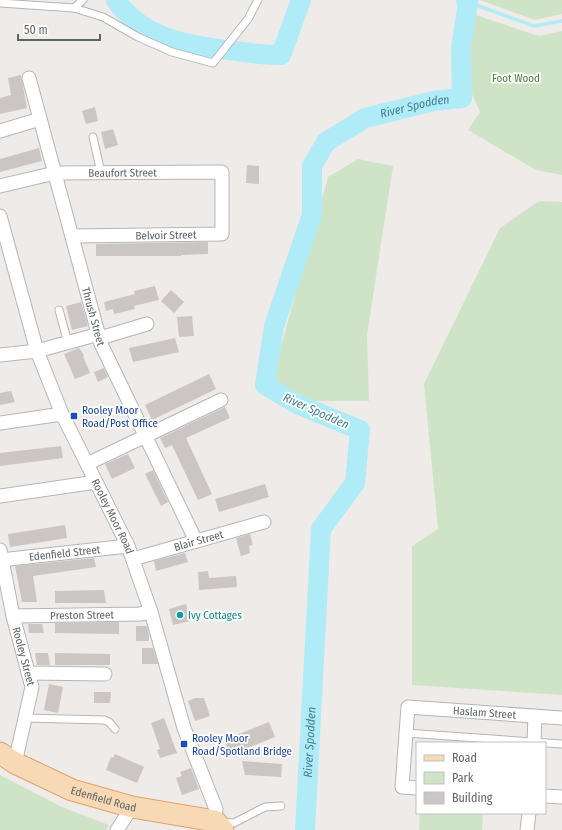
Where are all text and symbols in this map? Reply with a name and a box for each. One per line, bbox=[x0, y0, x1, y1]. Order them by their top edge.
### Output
scale bar bbox=[18, 16, 100, 42]
text: 50 m bbox=[24, 23, 48, 37]
park label: Foot Wood bbox=[492, 72, 540, 85]
water label: River Spodden bbox=[379, 92, 450, 121]
street label: Beaufort Street bbox=[88, 166, 157, 180]
street label: Belvoir Street bbox=[135, 228, 197, 243]
street label: Thrush Street bbox=[79, 286, 107, 348]
water label: River Spodden bbox=[281, 390, 351, 432]
place label: Rooley Moor Road/Post Office bbox=[82, 404, 158, 430]
marker: Rooley Moor Road/Post Office bbox=[69, 411, 79, 421]
street label: Rooley Moor Road bbox=[89, 477, 136, 555]
street label: Blair Street bbox=[172, 528, 225, 554]
street label: Edenfield Street bbox=[28, 543, 101, 564]
street label: Preston Street bbox=[50, 608, 114, 622]
place label: Ivy Cottages bbox=[188, 609, 242, 622]
marker: Ivy Cottages bbox=[175, 610, 185, 620]
street label: Rooley Street bbox=[9, 626, 37, 688]
street label: Haslam Street bbox=[453, 704, 517, 722]
water label: River Spodden bbox=[301, 706, 319, 778]
place label: Rooley Moor Road/Spotland Bridge bbox=[192, 732, 292, 758]
marker: Rooley Moor Road/Spotland Bridge bbox=[179, 739, 189, 749]
legend bbox=[416, 742, 546, 814]
text: Road bbox=[452, 751, 477, 765]
text: Park bbox=[452, 771, 474, 785]
street label: Edenfield Road bbox=[69, 784, 137, 815]
text: Building bbox=[452, 791, 493, 805]

